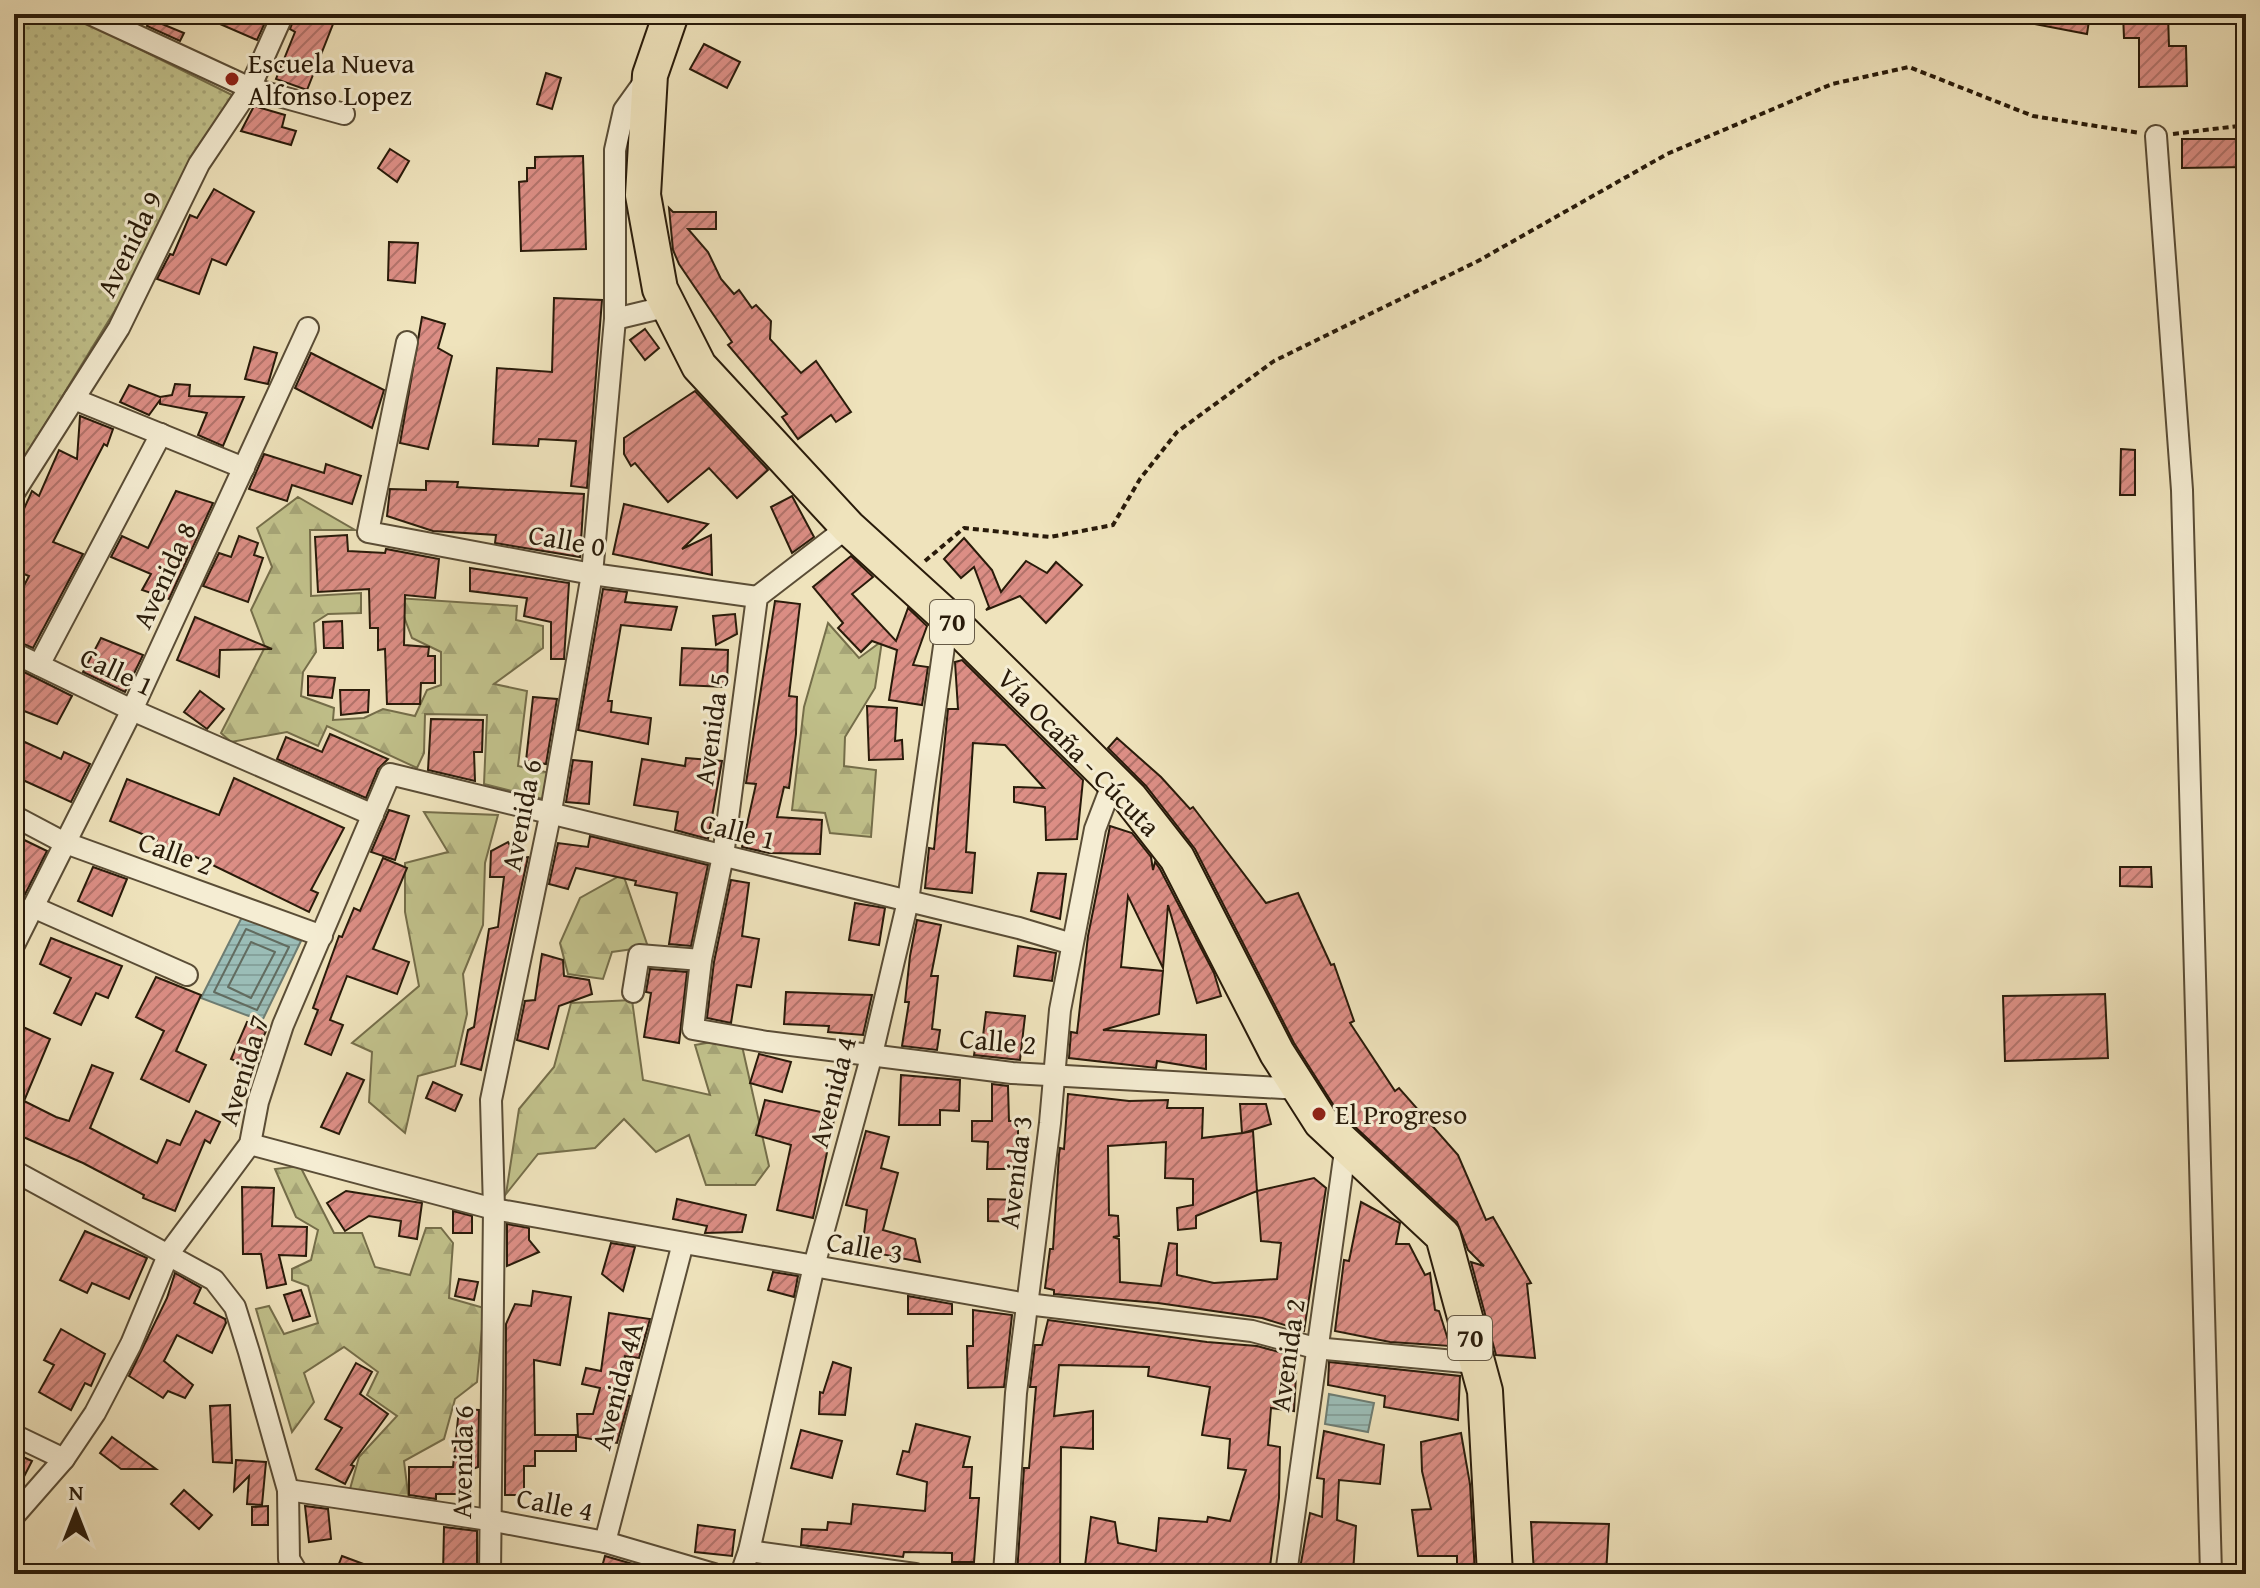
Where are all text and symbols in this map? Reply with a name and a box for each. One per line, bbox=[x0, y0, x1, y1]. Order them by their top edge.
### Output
place label: Escuela Nueva Alfonso Lopez bbox=[248, 42, 415, 115]
marker: Escuela Nueva Alfonso Lopez bbox=[223, 70, 241, 88]
street label: Avenida 9 bbox=[85, 184, 172, 304]
street label: Calle 0 bbox=[526, 513, 609, 566]
street label: Avenida 8 bbox=[121, 515, 206, 635]
road number: 70 bbox=[930, 600, 974, 644]
street label: Calle 1 bbox=[74, 636, 161, 705]
street label: Vía Ocaña - Cúcuta bbox=[988, 658, 1171, 846]
street label: Avenida 5 bbox=[682, 670, 739, 788]
street label: Avenida 6 bbox=[490, 755, 551, 874]
street label: Calle 1 bbox=[696, 801, 780, 860]
street label: Calle 2 bbox=[133, 820, 219, 885]
street label: Avenida 7 bbox=[206, 1010, 279, 1130]
street label: Calle 2 bbox=[958, 1017, 1038, 1064]
street label: Avenida 4 bbox=[797, 1032, 866, 1152]
place label: El Progreso bbox=[1335, 1093, 1467, 1134]
marker: El Progreso bbox=[1310, 1105, 1328, 1123]
street label: Avenida 3 bbox=[987, 1113, 1042, 1231]
street label: Calle 3 bbox=[824, 1220, 907, 1273]
street label: Avenida 2 bbox=[1258, 1296, 1315, 1414]
road number: 70 bbox=[1448, 1316, 1492, 1360]
street label: Avenida 4A bbox=[580, 1318, 653, 1454]
street label: Avenida 6 bbox=[440, 1405, 483, 1519]
north arrow bbox=[36, 1472, 116, 1552]
text: N bbox=[69, 1476, 84, 1508]
street label: Calle 4 bbox=[513, 1476, 597, 1531]

